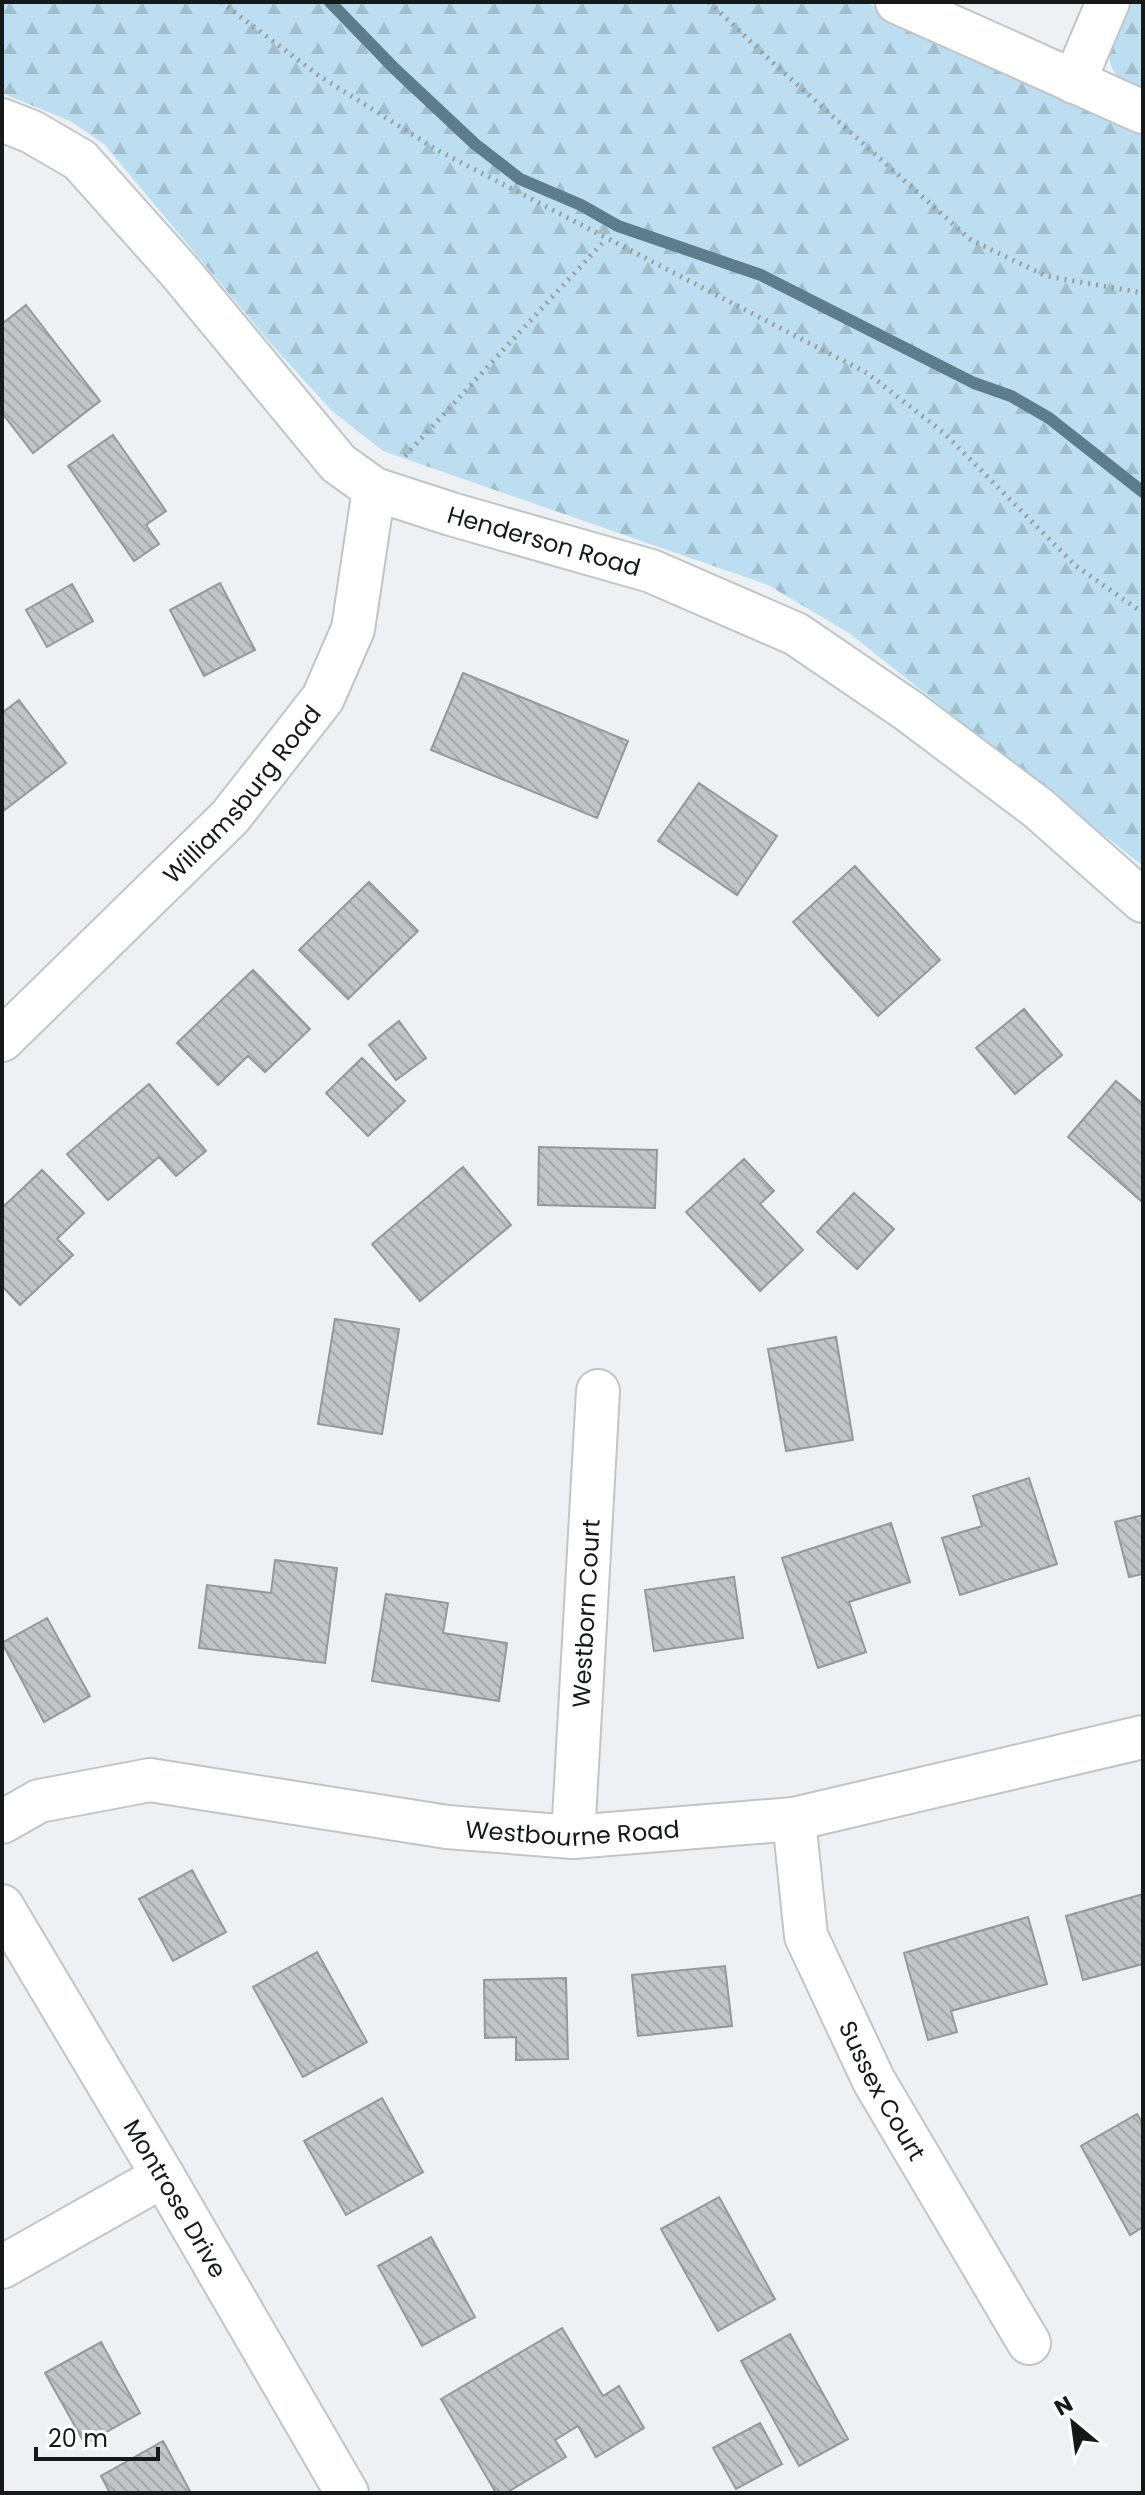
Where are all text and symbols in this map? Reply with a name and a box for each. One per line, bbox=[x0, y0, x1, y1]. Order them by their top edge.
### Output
street label: Henderson Road bbox=[444, 497, 644, 584]
street label: Williamsburg Road bbox=[156, 698, 328, 890]
street label: Westborn Court bbox=[564, 1518, 607, 1709]
street label: Westbourne Road bbox=[464, 1812, 681, 1854]
street label: Sussex Court bbox=[831, 2015, 934, 2166]
street label: Montrose Drive bbox=[116, 2113, 235, 2284]
north arrow bbox=[1033, 2383, 1113, 2463]
text: N bbox=[1049, 2388, 1078, 2424]
scale bar bbox=[36, 2411, 158, 2461]
text: 20 m bbox=[48, 2422, 108, 2455]

